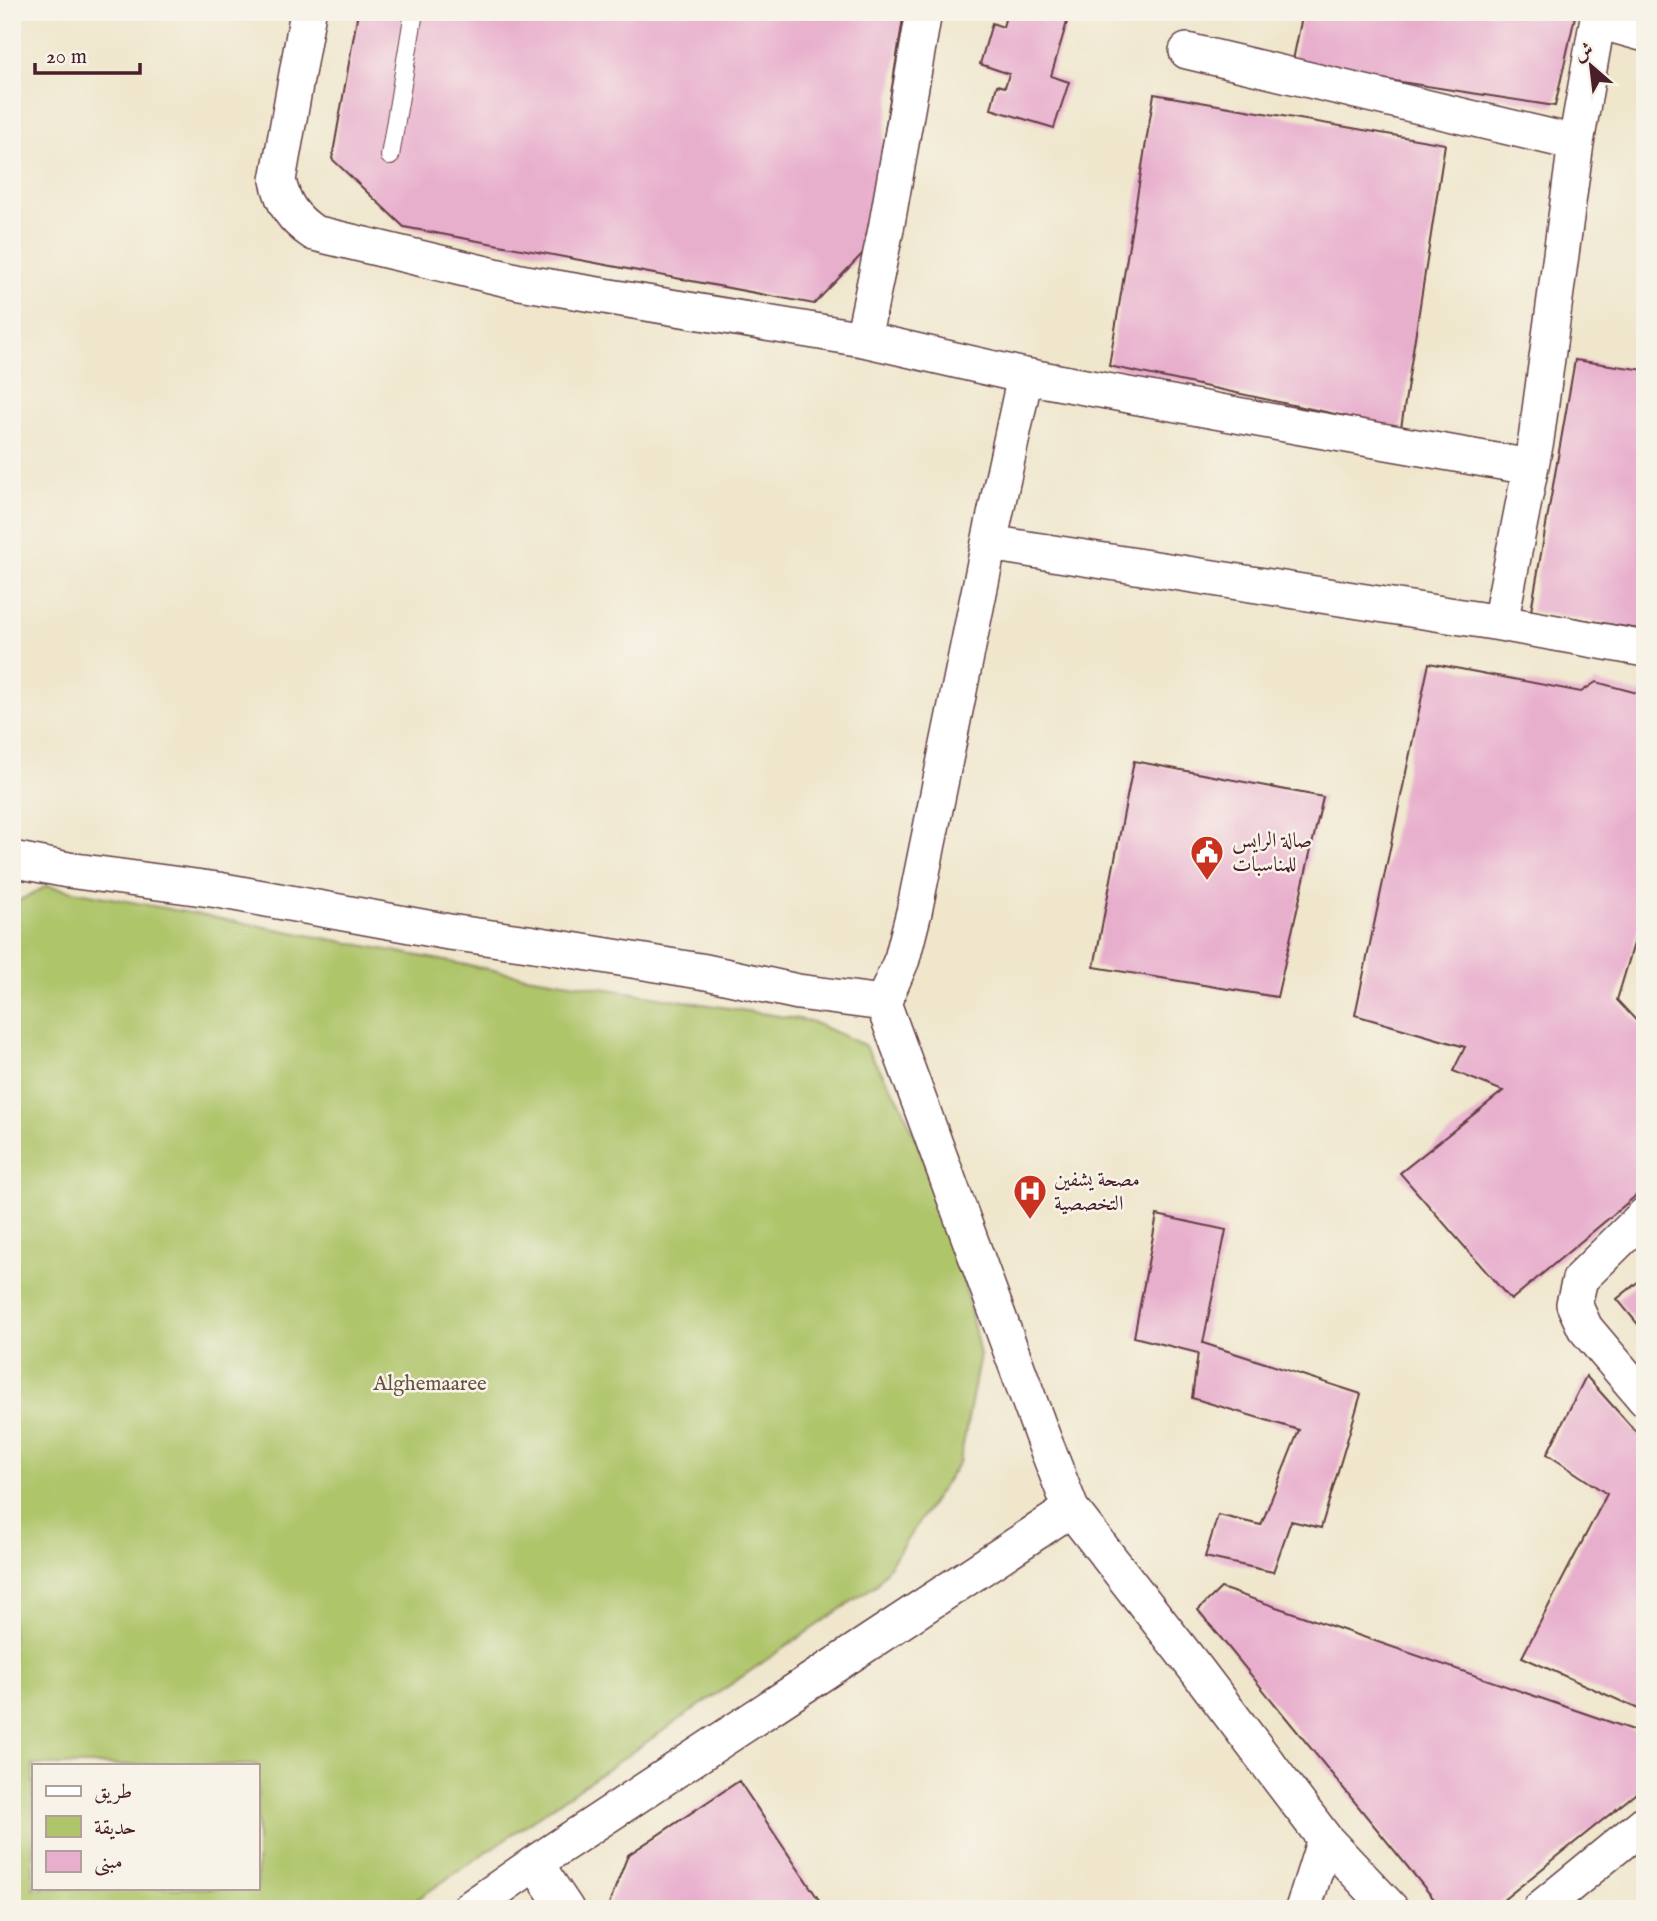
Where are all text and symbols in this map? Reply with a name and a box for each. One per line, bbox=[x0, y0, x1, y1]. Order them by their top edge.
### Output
scale bar bbox=[35, 32, 140, 76]
north arrow bbox=[1556, 32, 1626, 102]
text: ش bbox=[1570, 38, 1598, 68]
text: 20 m bbox=[46, 44, 87, 71]
place label: صالة الرايس للمناسبات bbox=[1232, 828, 1312, 879]
public building icon: صالة الرايس للمناسبات bbox=[1188, 833, 1226, 882]
place label: مصحة يشفين التخصصية bbox=[1054, 1167, 1140, 1218]
hospital icon: مصحة يشفين التخصصية bbox=[1011, 1172, 1049, 1221]
park label: Alghemaaree bbox=[372, 1371, 487, 1398]
legend bbox=[32, 1764, 259, 1890]
text: طريق bbox=[94, 1779, 132, 1806]
text: حديقة bbox=[94, 1815, 137, 1842]
text: مبنى bbox=[94, 1849, 123, 1876]

